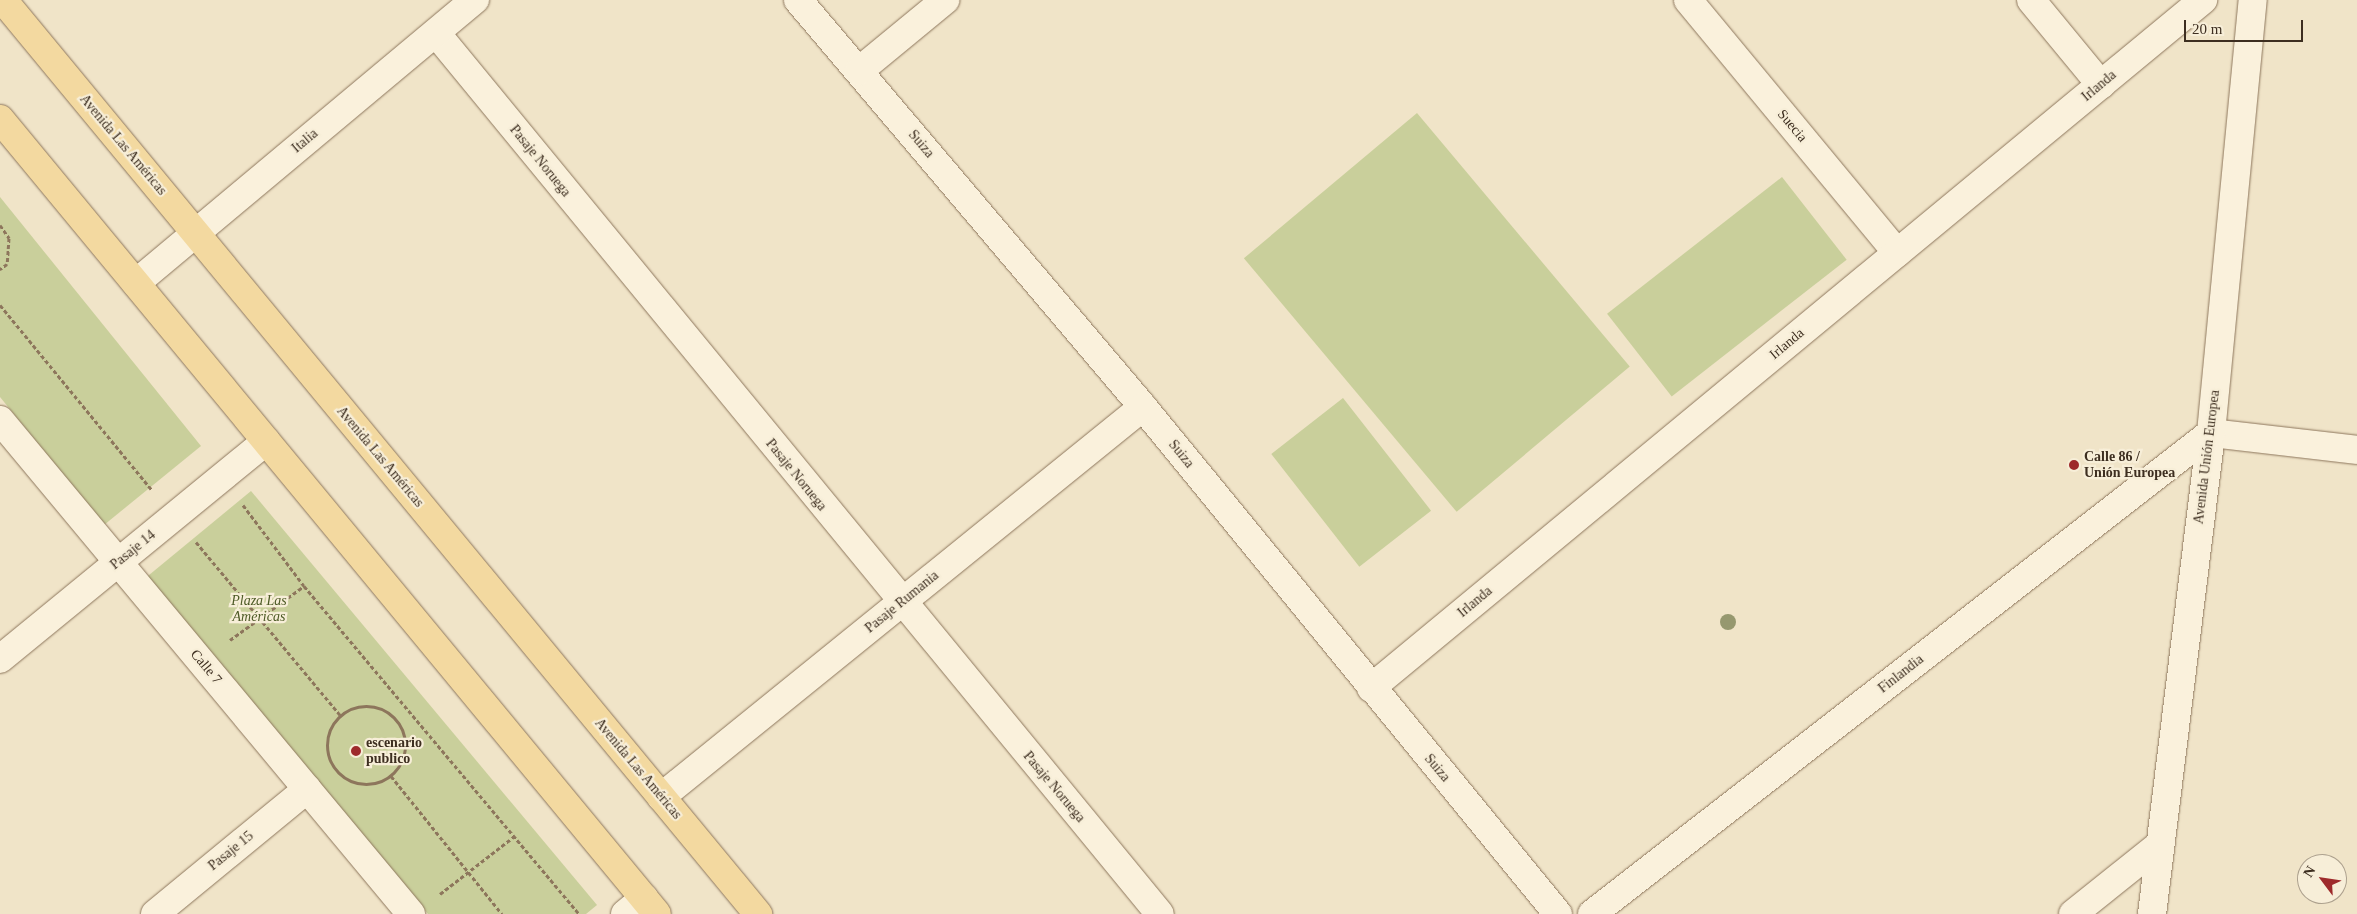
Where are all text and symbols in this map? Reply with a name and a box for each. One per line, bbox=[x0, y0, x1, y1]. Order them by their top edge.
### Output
scale bar bbox=[2187, 10, 2306, 42]
text: 20 m bbox=[2192, 21, 2222, 37]
street label: Irlanda bbox=[2078, 67, 2120, 105]
street label: Avenida Las Américas bbox=[76, 91, 170, 199]
street label: Suecia bbox=[1774, 106, 1810, 146]
street label: Pasaje Noruega bbox=[506, 122, 574, 200]
street label: Italia bbox=[289, 125, 321, 157]
street label: Suiza bbox=[905, 127, 937, 161]
street label: Irlanda bbox=[1766, 325, 1808, 363]
street label: Avenida Unión Europea bbox=[2190, 389, 2224, 525]
street label: Avenida Las Américas bbox=[333, 403, 427, 511]
street label: Pasaje Noruega bbox=[762, 436, 830, 514]
street label: Suiza bbox=[1165, 437, 1197, 471]
place label: Calle 86 / Unión Europea bbox=[2084, 449, 2175, 482]
marker: Calle 86 / Unión Europea bbox=[2068, 459, 2080, 471]
street label: Pasaje 14 bbox=[107, 527, 159, 573]
street label: Pasaje Rumania bbox=[862, 567, 942, 637]
street label: Irlanda bbox=[1454, 583, 1496, 621]
park label: Plaza Las Américas bbox=[231, 593, 287, 626]
street label: Calle 7 bbox=[187, 646, 225, 688]
street label: Finlandia bbox=[1875, 651, 1927, 697]
street label: Avenida Las Américas bbox=[591, 715, 685, 823]
place label: escenario publico bbox=[366, 735, 422, 768]
marker: escenario publico bbox=[350, 745, 362, 757]
street label: Pasaje Noruega bbox=[1019, 748, 1089, 826]
street label: Suiza bbox=[1421, 751, 1453, 785]
street label: Pasaje 15 bbox=[205, 828, 257, 874]
north arrow bbox=[2297, 854, 2347, 904]
text: N bbox=[2301, 863, 2319, 880]

